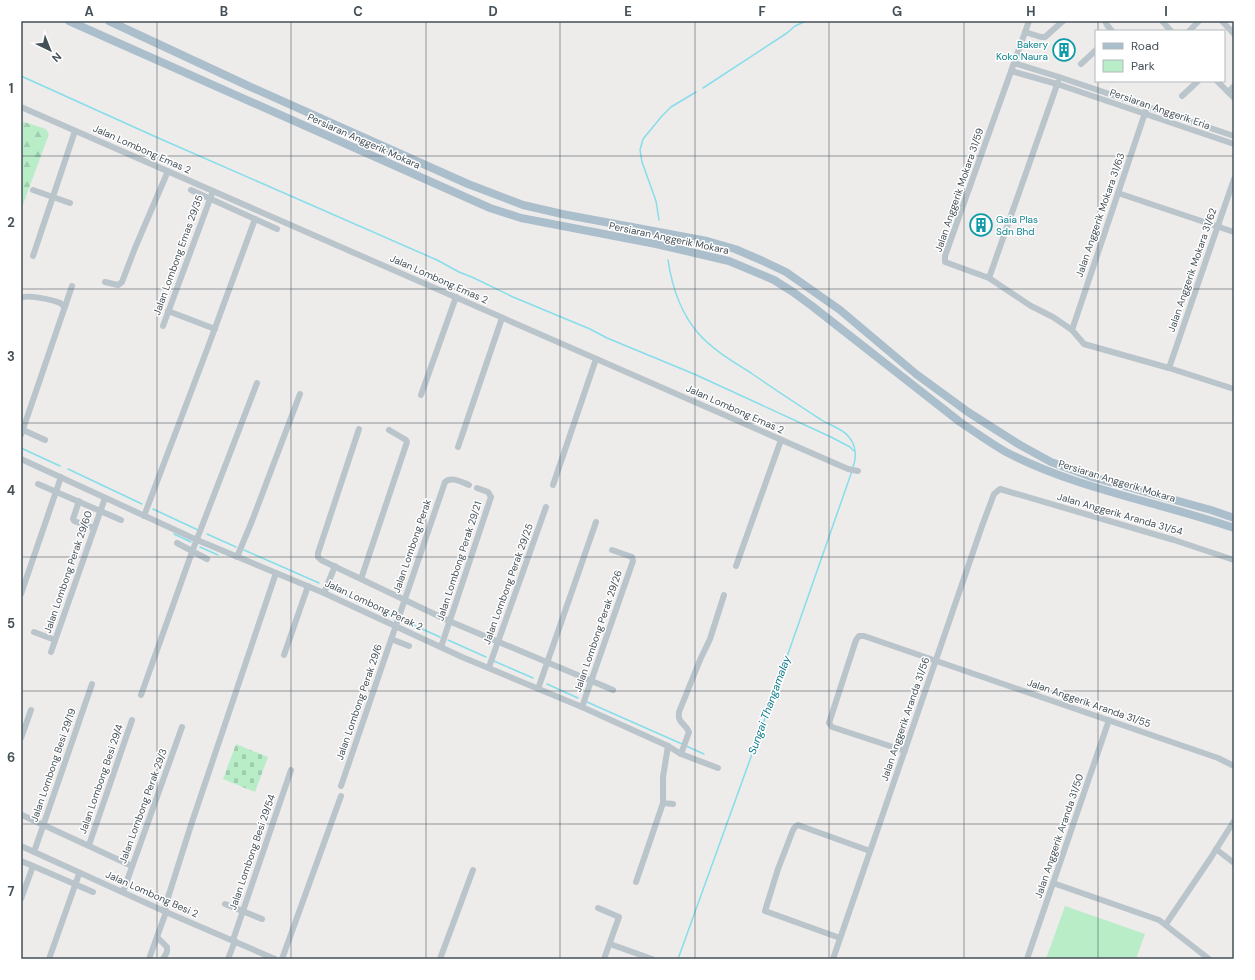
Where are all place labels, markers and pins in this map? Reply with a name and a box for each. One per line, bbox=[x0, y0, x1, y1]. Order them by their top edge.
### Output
building icon: Bakery Koko Naura bbox=[1051, 37, 1077, 63]
place label: Bakery Koko Naura bbox=[996, 38, 1048, 63]
building icon: Gaia Plas Sdn Bhd bbox=[968, 212, 994, 238]
place label: Gaia Plas Sdn Bhd bbox=[996, 213, 1038, 238]

